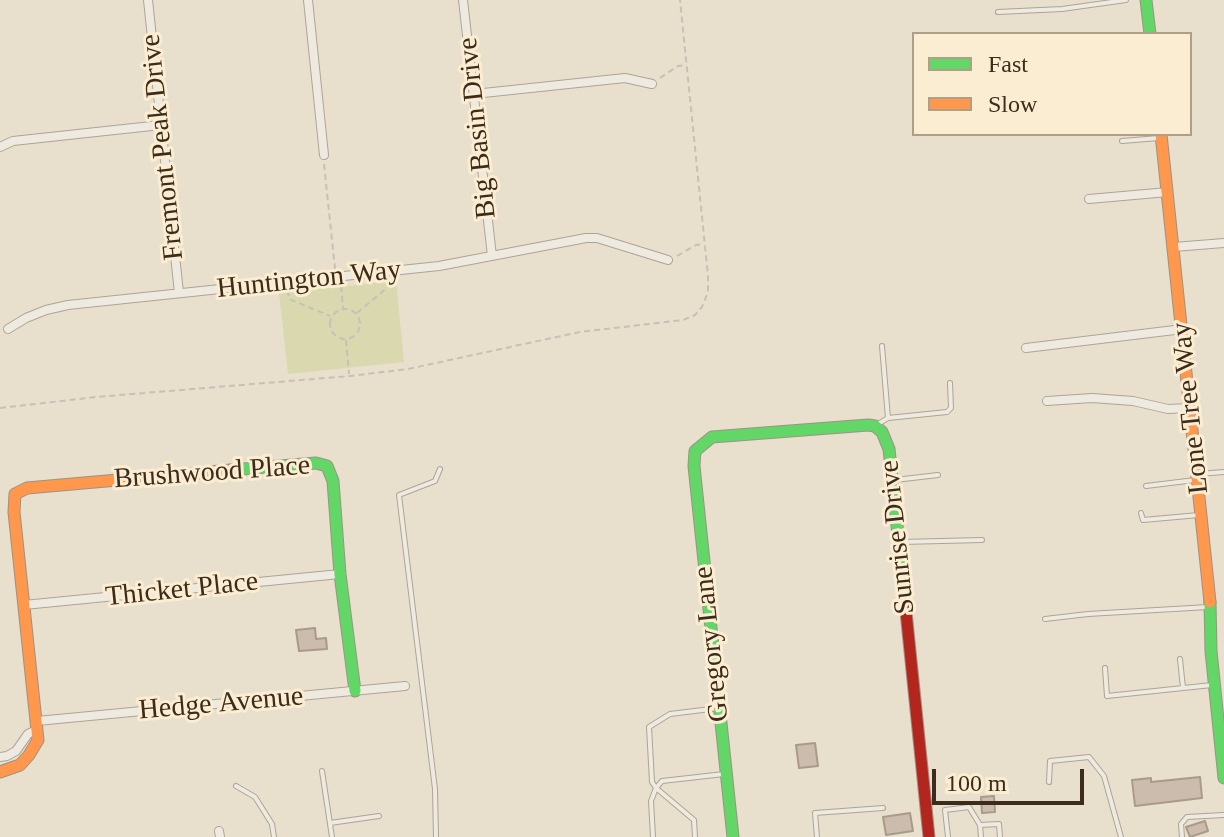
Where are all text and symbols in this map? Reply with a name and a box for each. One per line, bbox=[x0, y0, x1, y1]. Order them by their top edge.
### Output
street label: Fremont Peak Drive bbox=[134, 32, 192, 262]
legend bbox=[912, 32, 1192, 136]
street label: Big Basin Drive bbox=[452, 36, 504, 220]
text: Fast bbox=[988, 51, 1028, 77]
text: Slow bbox=[988, 91, 1037, 117]
street label: Huntington Way bbox=[215, 254, 403, 306]
street label: Lone Tree Way bbox=[1165, 320, 1217, 496]
street label: Brushwood Place bbox=[113, 449, 311, 497]
street label: Sunrise Drive bbox=[873, 458, 923, 616]
street label: Thicket Place bbox=[104, 565, 260, 615]
street label: Gregory Lane bbox=[687, 565, 737, 723]
street label: Hedge Avenue bbox=[137, 680, 305, 728]
scale bar bbox=[936, 753, 1088, 803]
text: 100 m bbox=[946, 770, 1007, 796]

